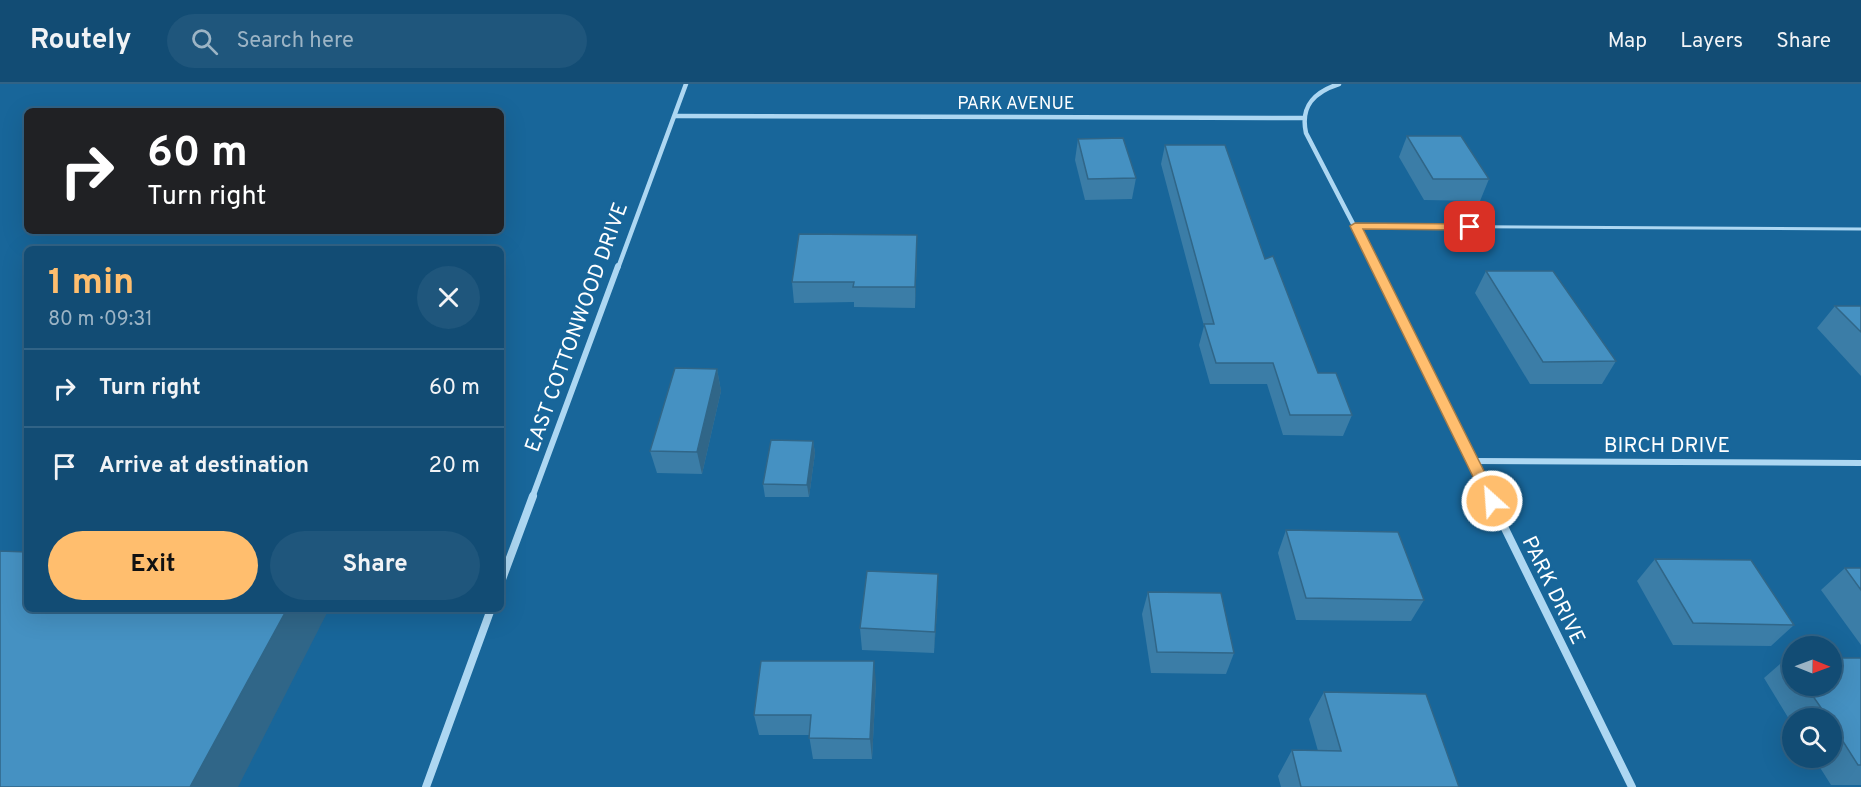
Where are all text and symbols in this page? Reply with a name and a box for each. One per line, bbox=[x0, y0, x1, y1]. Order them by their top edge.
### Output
search box bbox=[167, 14, 587, 68]
text: Routely bbox=[30, 23, 131, 59]
icon: search bbox=[188, 25, 221, 58]
text: Search here bbox=[236, 28, 354, 55]
text: Map bbox=[1608, 28, 1647, 55]
text: Layers bbox=[1680, 28, 1743, 55]
text: Share bbox=[1776, 28, 1831, 55]
street label: PARK AVENUE bbox=[957, 93, 1075, 116]
text: 60 m bbox=[147, 128, 248, 181]
icon: right bbox=[48, 132, 126, 210]
text: Turn right bbox=[147, 180, 266, 214]
street label: EAST COTTONWOOD DRIVE bbox=[520, 199, 635, 456]
pin bbox=[1444, 201, 1495, 252]
icon: arrive bbox=[1453, 210, 1486, 243]
text: 1 min bbox=[48, 261, 134, 307]
button: close bbox=[417, 266, 480, 329]
text: 80 m · 09:31 bbox=[48, 307, 153, 333]
icon: right bbox=[48, 372, 81, 405]
text: Turn right bbox=[99, 375, 201, 402]
text: 60 m bbox=[429, 375, 480, 402]
street label: BIRCH DRIVE bbox=[1604, 433, 1730, 460]
icon: arrive bbox=[48, 450, 81, 483]
text: Arrive at destination bbox=[99, 453, 309, 480]
text: 20 m bbox=[429, 453, 480, 480]
position arrow bbox=[1460, 469, 1524, 533]
button: Exit bbox=[48, 531, 258, 600]
button: Share bbox=[270, 531, 480, 600]
street label: PARK DRIVE bbox=[1515, 532, 1591, 649]
north arrow bbox=[1782, 636, 1842, 696]
map controls bbox=[1782, 636, 1842, 768]
button: search bbox=[1782, 708, 1842, 768]

